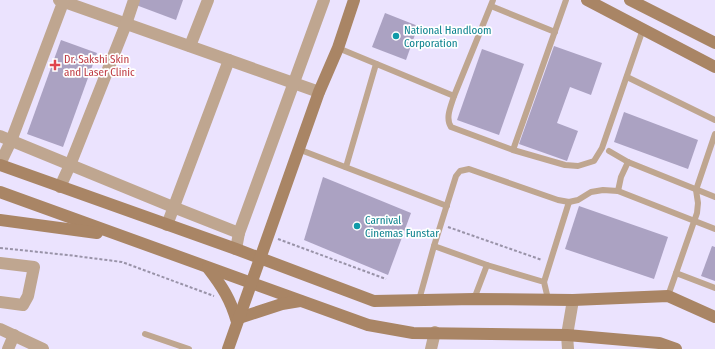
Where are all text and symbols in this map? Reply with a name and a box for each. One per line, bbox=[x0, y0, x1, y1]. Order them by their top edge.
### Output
place label: National Handloom Corporation bbox=[404, 24, 491, 50]
marker: National Handloom Corporation bbox=[391, 31, 401, 41]
place label: Dr. Sakshi Skin and Laser Clinic bbox=[64, 53, 135, 79]
marker: Dr. Sakshi Skin and Laser Clinic bbox=[49, 59, 61, 71]
place label: Carnival Cinemas Funstar bbox=[365, 214, 439, 240]
marker: Carnival Cinemas Funstar bbox=[352, 221, 362, 231]

